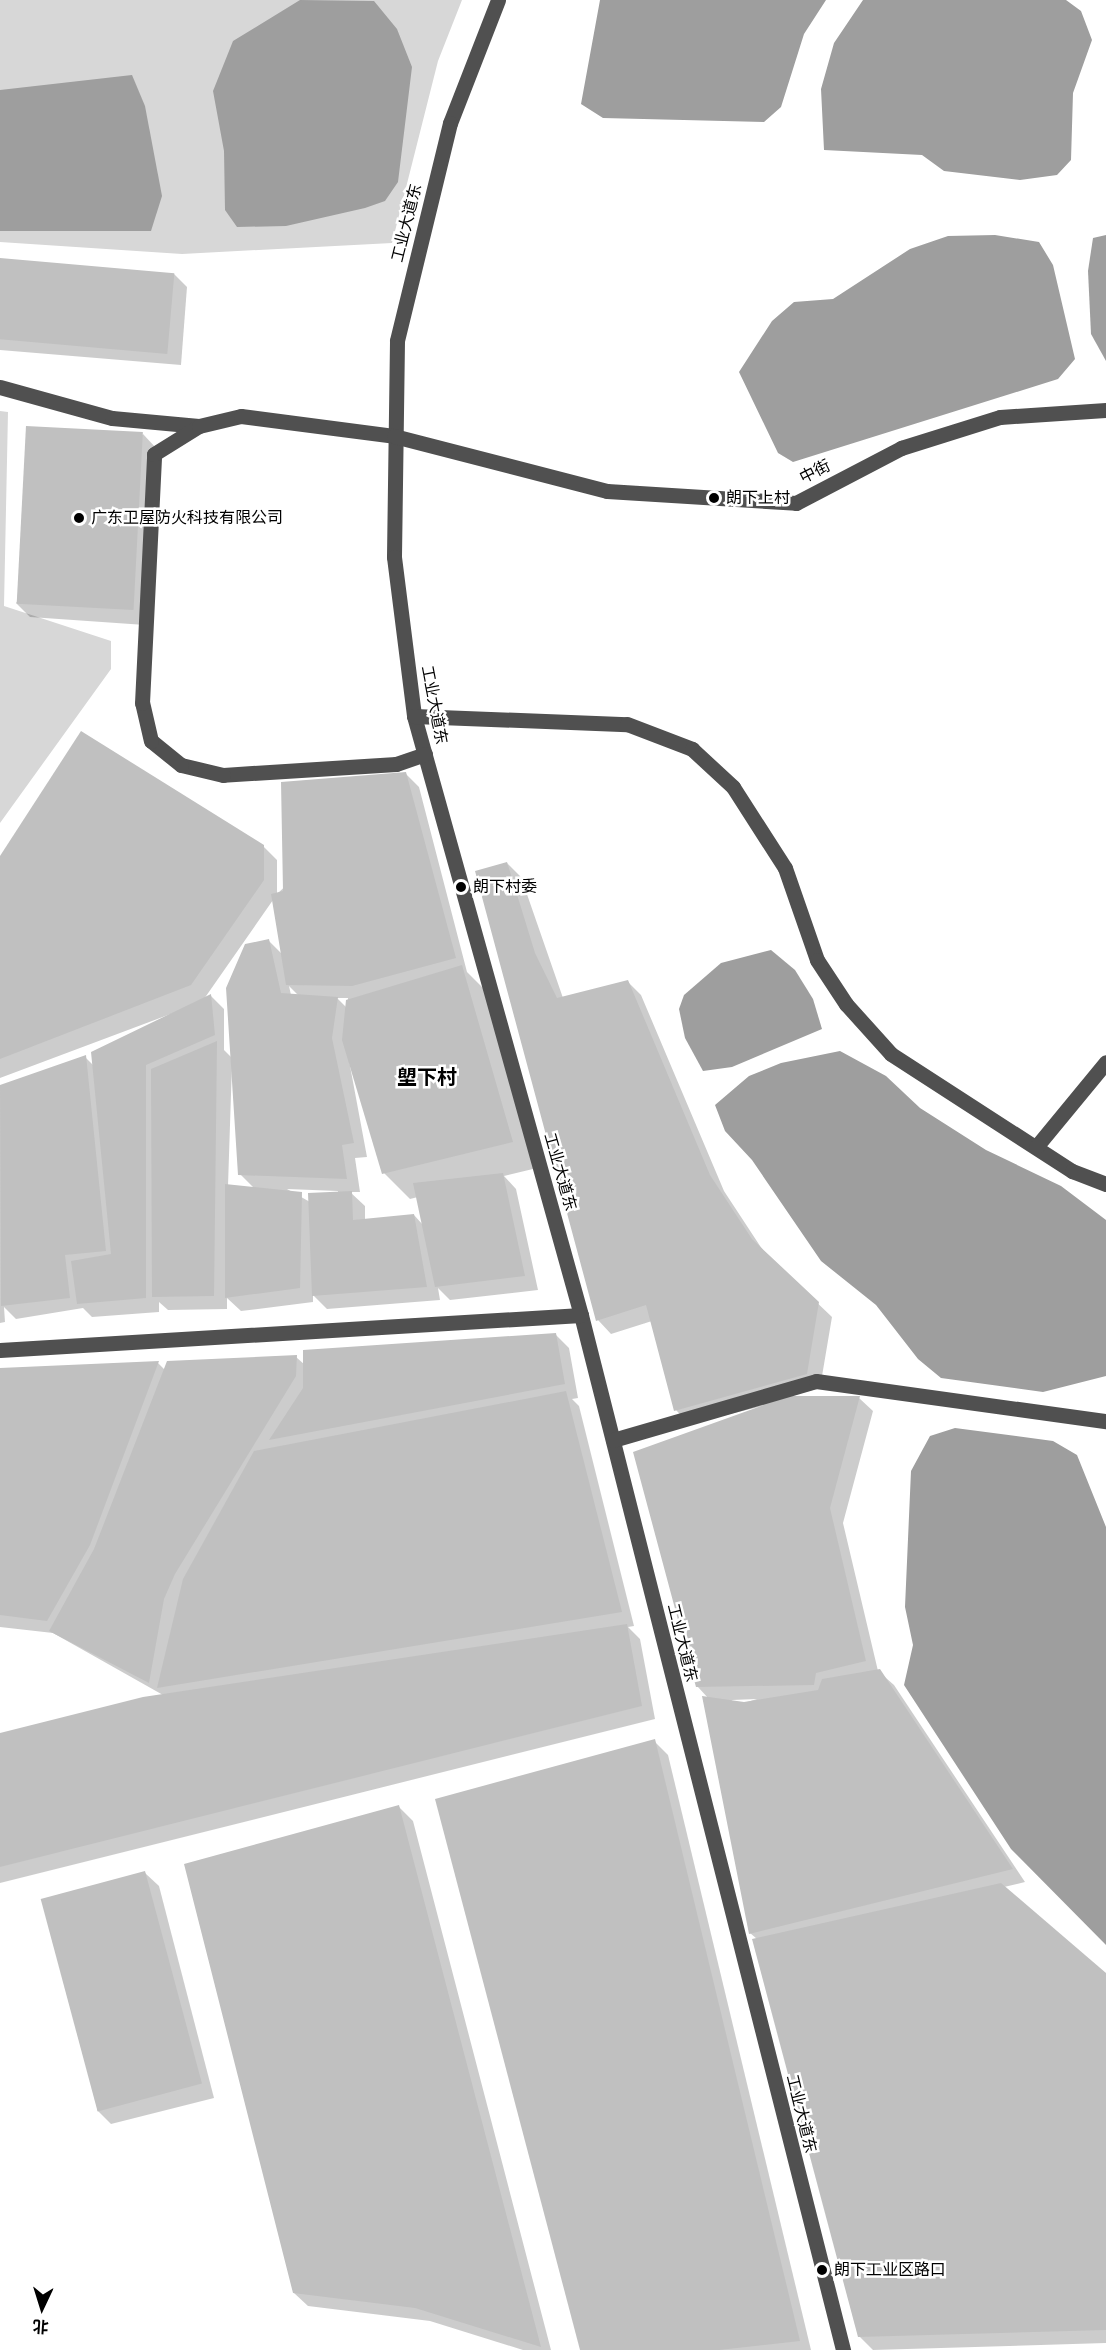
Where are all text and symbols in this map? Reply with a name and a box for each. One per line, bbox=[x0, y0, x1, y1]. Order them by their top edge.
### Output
street label: 工业大道东 bbox=[388, 182, 426, 264]
street label: 中街 bbox=[796, 456, 834, 488]
place label: 朗下上村 bbox=[726, 488, 790, 508]
marker: 朗下上村 bbox=[707, 491, 721, 505]
place label: 广东卫屋防火科技有限公司 bbox=[91, 508, 283, 528]
marker: 广东卫屋防火科技有限公司 bbox=[72, 511, 86, 525]
street label: 工业大道东 bbox=[417, 664, 451, 746]
place label: 朗下村委 bbox=[473, 877, 537, 897]
marker: 朗下村委 bbox=[454, 880, 468, 894]
district label: 塱下村 bbox=[397, 1065, 457, 1089]
street label: 工业大道东 bbox=[540, 1131, 580, 1213]
street label: 工业大道东 bbox=[663, 1602, 701, 1684]
street label: 工业大道东 bbox=[782, 2073, 820, 2155]
place label: 朗下工业区路口 bbox=[834, 2260, 946, 2280]
marker: 朗下工业区路口 bbox=[815, 2263, 829, 2277]
north arrow bbox=[12, 2278, 72, 2338]
text: 北 bbox=[32, 2316, 49, 2336]

